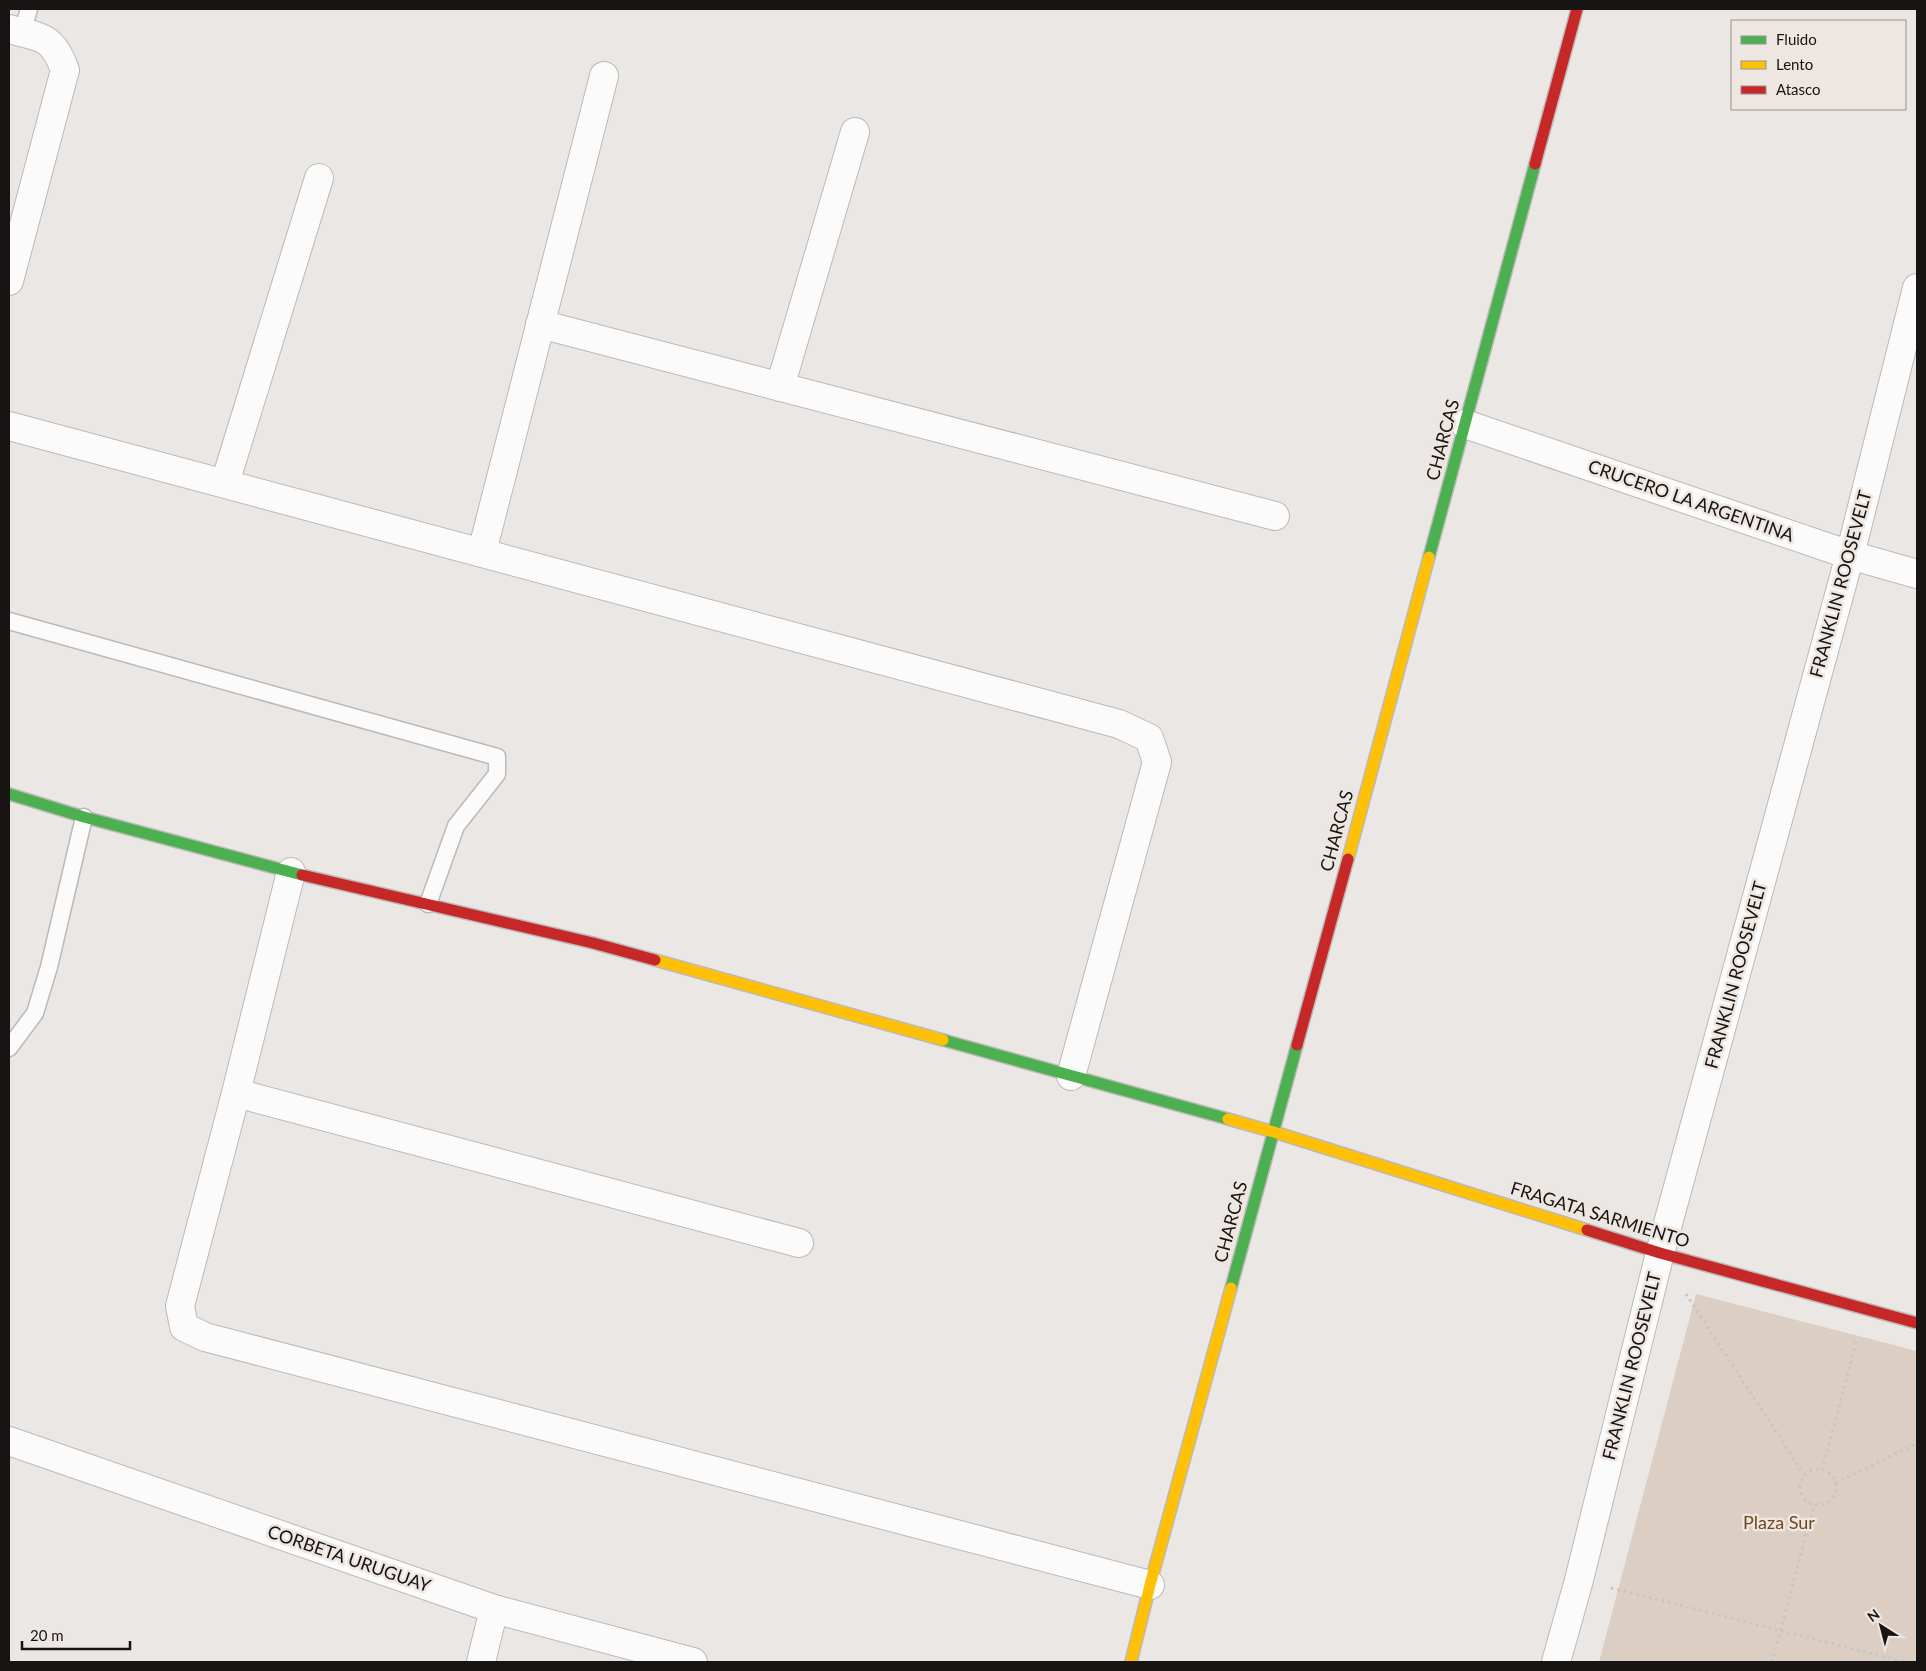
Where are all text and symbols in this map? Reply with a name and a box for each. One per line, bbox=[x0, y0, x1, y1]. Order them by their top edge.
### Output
legend bbox=[1731, 20, 1906, 110]
text: Fluido bbox=[1776, 30, 1817, 48]
text: Lento bbox=[1776, 55, 1813, 73]
text: Atasco bbox=[1776, 80, 1821, 98]
street label: CHARCAS bbox=[1421, 397, 1463, 483]
street label: CRUCERO LA ARGENTINA bbox=[1586, 454, 1798, 546]
street label: FRANKLIN ROOSEVELT bbox=[1804, 487, 1876, 680]
street label: CHARCAS bbox=[1315, 788, 1357, 874]
street label: FRANKLIN ROOSEVELT bbox=[1699, 878, 1771, 1071]
street label: FRAGATA SARMIENTO bbox=[1508, 1176, 1693, 1252]
street label: CHARCAS bbox=[1209, 1179, 1251, 1265]
street label: FRANKLIN ROOSEVELT bbox=[1597, 1269, 1665, 1462]
park label: Plaza Sur bbox=[1743, 1511, 1815, 1533]
street label: CORBETA URUGUAY bbox=[265, 1520, 434, 1597]
north arrow bbox=[1856, 1601, 1906, 1651]
text: N bbox=[1864, 1605, 1882, 1625]
scale bar bbox=[22, 1618, 130, 1650]
text: 20 m bbox=[30, 1626, 64, 1644]

